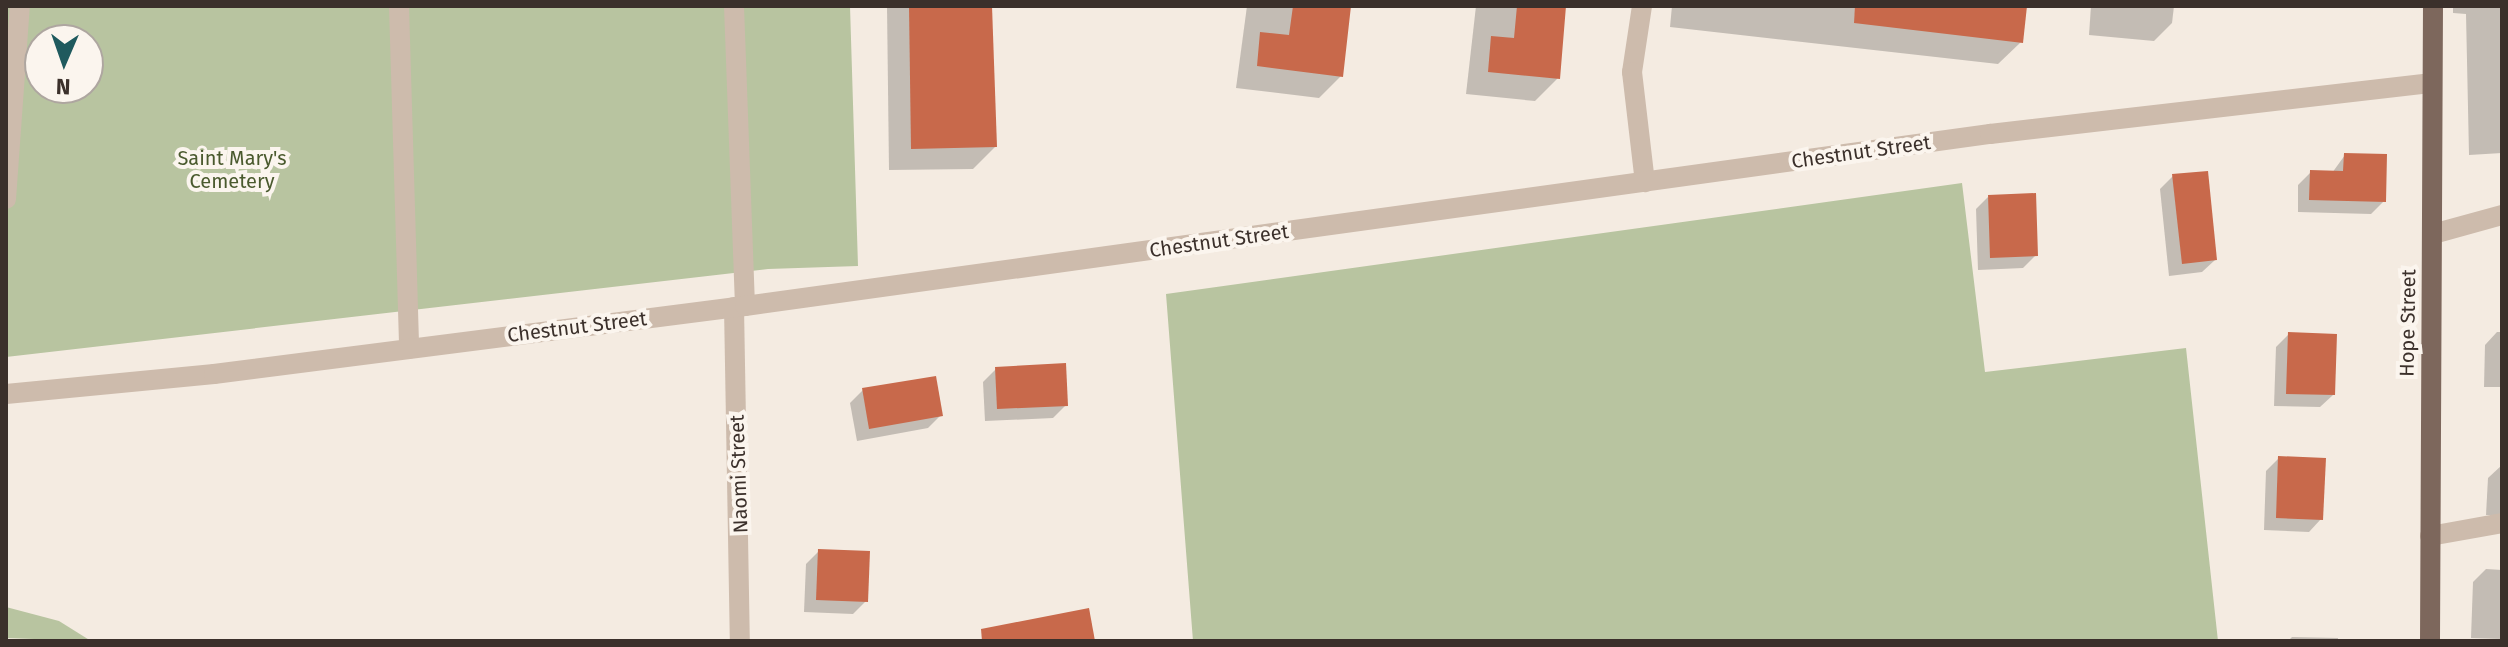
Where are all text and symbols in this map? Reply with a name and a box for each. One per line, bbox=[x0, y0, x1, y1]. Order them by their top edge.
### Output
north arrow bbox=[24, 24, 104, 104]
text: N bbox=[55, 73, 71, 100]
street label: Chestnut Street bbox=[1790, 130, 1932, 174]
park label: Saint Mary's Cemetery bbox=[177, 146, 287, 193]
street label: Chestnut Street bbox=[1148, 219, 1290, 263]
street label: Hope Street bbox=[2395, 269, 2421, 377]
street label: Chestnut Street bbox=[506, 307, 648, 347]
street label: Naomi Street bbox=[725, 414, 753, 534]

